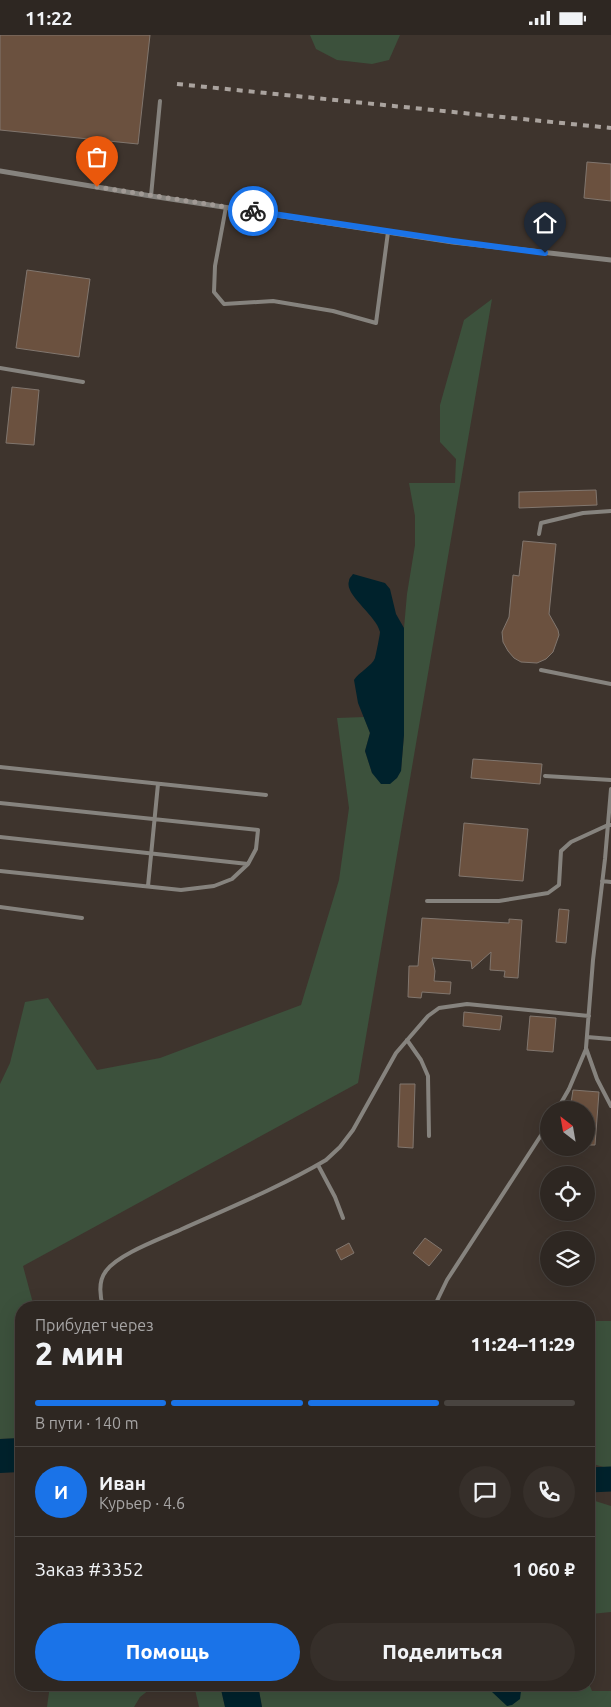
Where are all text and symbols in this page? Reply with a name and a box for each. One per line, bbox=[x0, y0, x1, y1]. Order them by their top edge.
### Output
text: 11:22 bbox=[25, 7, 73, 29]
pin bbox=[76, 136, 118, 187]
icon: bag bbox=[83, 143, 111, 171]
courier bbox=[228, 186, 278, 236]
icon: bike bbox=[239, 197, 267, 225]
pin bbox=[524, 202, 566, 253]
icon: home bbox=[531, 209, 559, 237]
north arrow bbox=[540, 1101, 595, 1156]
map controls bbox=[540, 1101, 595, 1286]
button: locate bbox=[540, 1166, 595, 1221]
button: layers bbox=[540, 1231, 595, 1286]
text: Прибудет через bbox=[35, 1316, 154, 1334]
text: 11:24–11:29 bbox=[470, 1333, 575, 1355]
text: 2 мин bbox=[35, 1335, 124, 1371]
text: В пути · 140 m bbox=[35, 1414, 138, 1432]
button: chat bbox=[459, 1466, 511, 1518]
button: phone bbox=[523, 1466, 575, 1518]
text: Иван bbox=[99, 1472, 146, 1494]
text: И bbox=[54, 1481, 68, 1503]
text: Курьер · 4.6 bbox=[99, 1494, 185, 1512]
text: Заказ #3352 bbox=[35, 1558, 144, 1580]
text: 1 060 ₽ bbox=[512, 1558, 575, 1580]
button: Помощь bbox=[35, 1623, 300, 1681]
button: Поделиться bbox=[310, 1623, 575, 1681]

